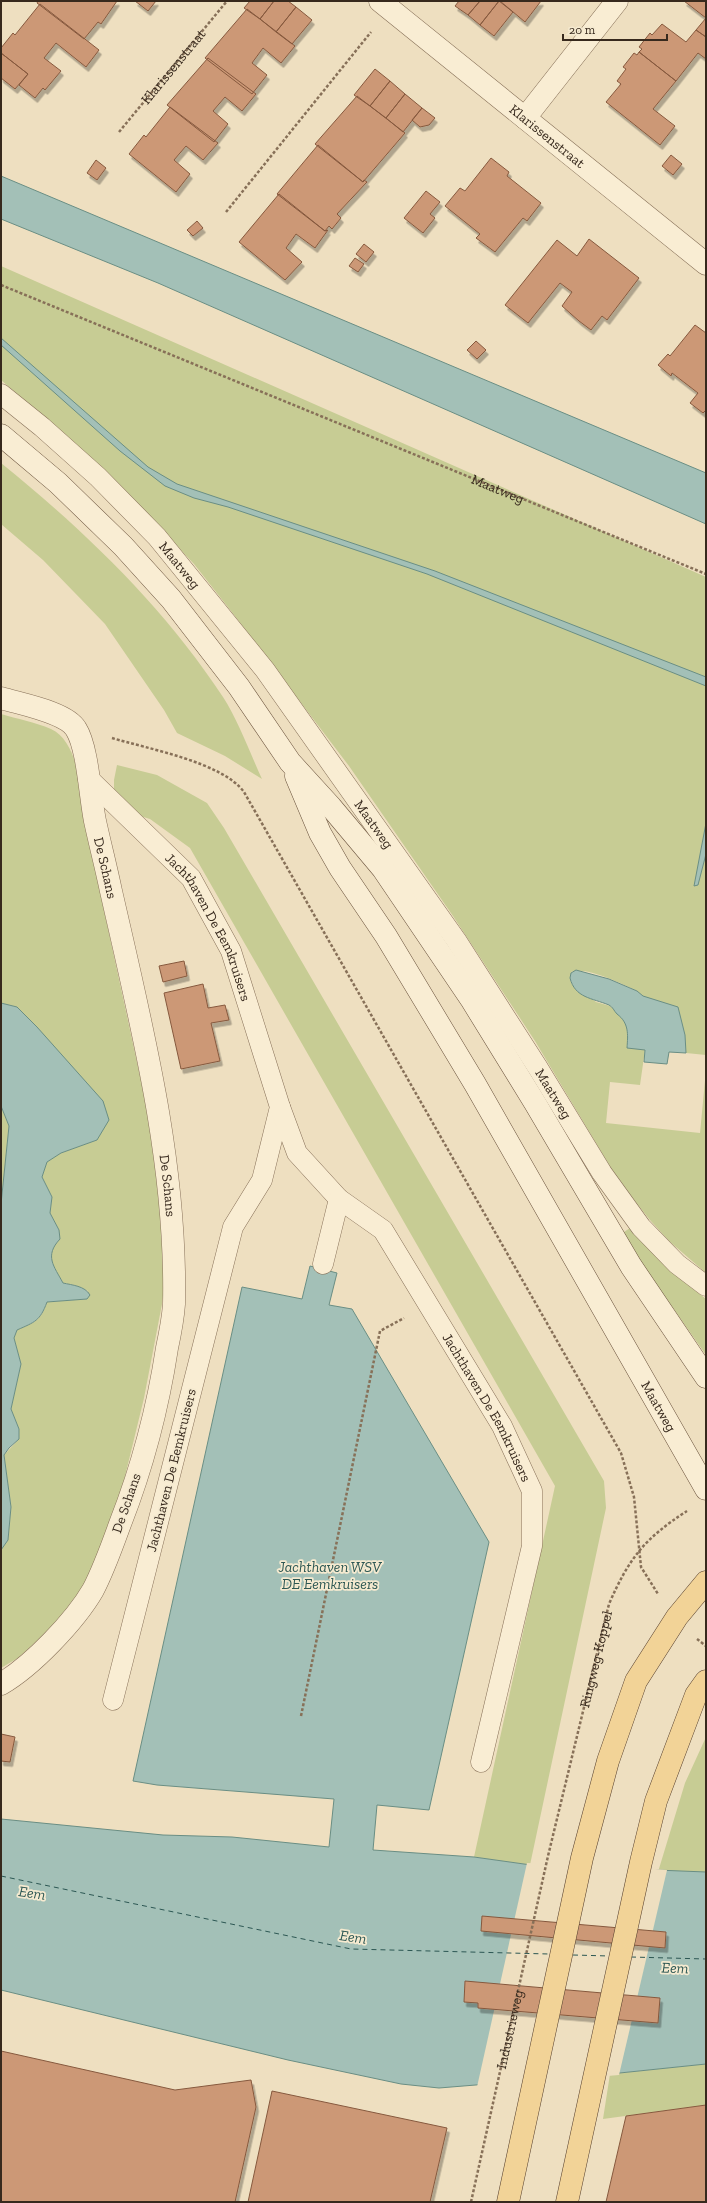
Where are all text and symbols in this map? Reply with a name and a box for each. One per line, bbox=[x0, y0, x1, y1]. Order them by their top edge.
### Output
scale bar bbox=[563, 16, 667, 42]
text: 20 m bbox=[569, 23, 596, 37]
street label: Klarissenstraat bbox=[138, 25, 210, 108]
street label: Klarissenstraat bbox=[506, 101, 589, 172]
street label: Maatweg bbox=[469, 471, 527, 508]
street label: Maatweg bbox=[155, 538, 204, 593]
street label: Maatweg bbox=[351, 797, 397, 852]
street label: De Schans bbox=[90, 836, 120, 900]
street label: Jachthaven De Eemkruisers bbox=[162, 850, 254, 1003]
street label: Maatweg bbox=[531, 1066, 575, 1122]
street label: De Schans bbox=[156, 1154, 179, 1217]
street label: Jachthaven De Eemkruisers bbox=[439, 1330, 535, 1485]
street label: Maatweg bbox=[637, 1378, 680, 1435]
street label: Jachthaven De Eemkruisers bbox=[143, 1387, 200, 1553]
street label: De Schans bbox=[108, 1471, 145, 1535]
water label: Jachthaven WSV DE Eemkruisers bbox=[277, 1558, 383, 1593]
street label: Ringweg-Koppel bbox=[576, 1609, 616, 1709]
water label: Eem bbox=[17, 1882, 47, 1904]
water label: Eem bbox=[338, 1926, 368, 1948]
water label: Eem bbox=[661, 1959, 689, 1977]
street label: Industrieweg bbox=[493, 1988, 527, 2071]

